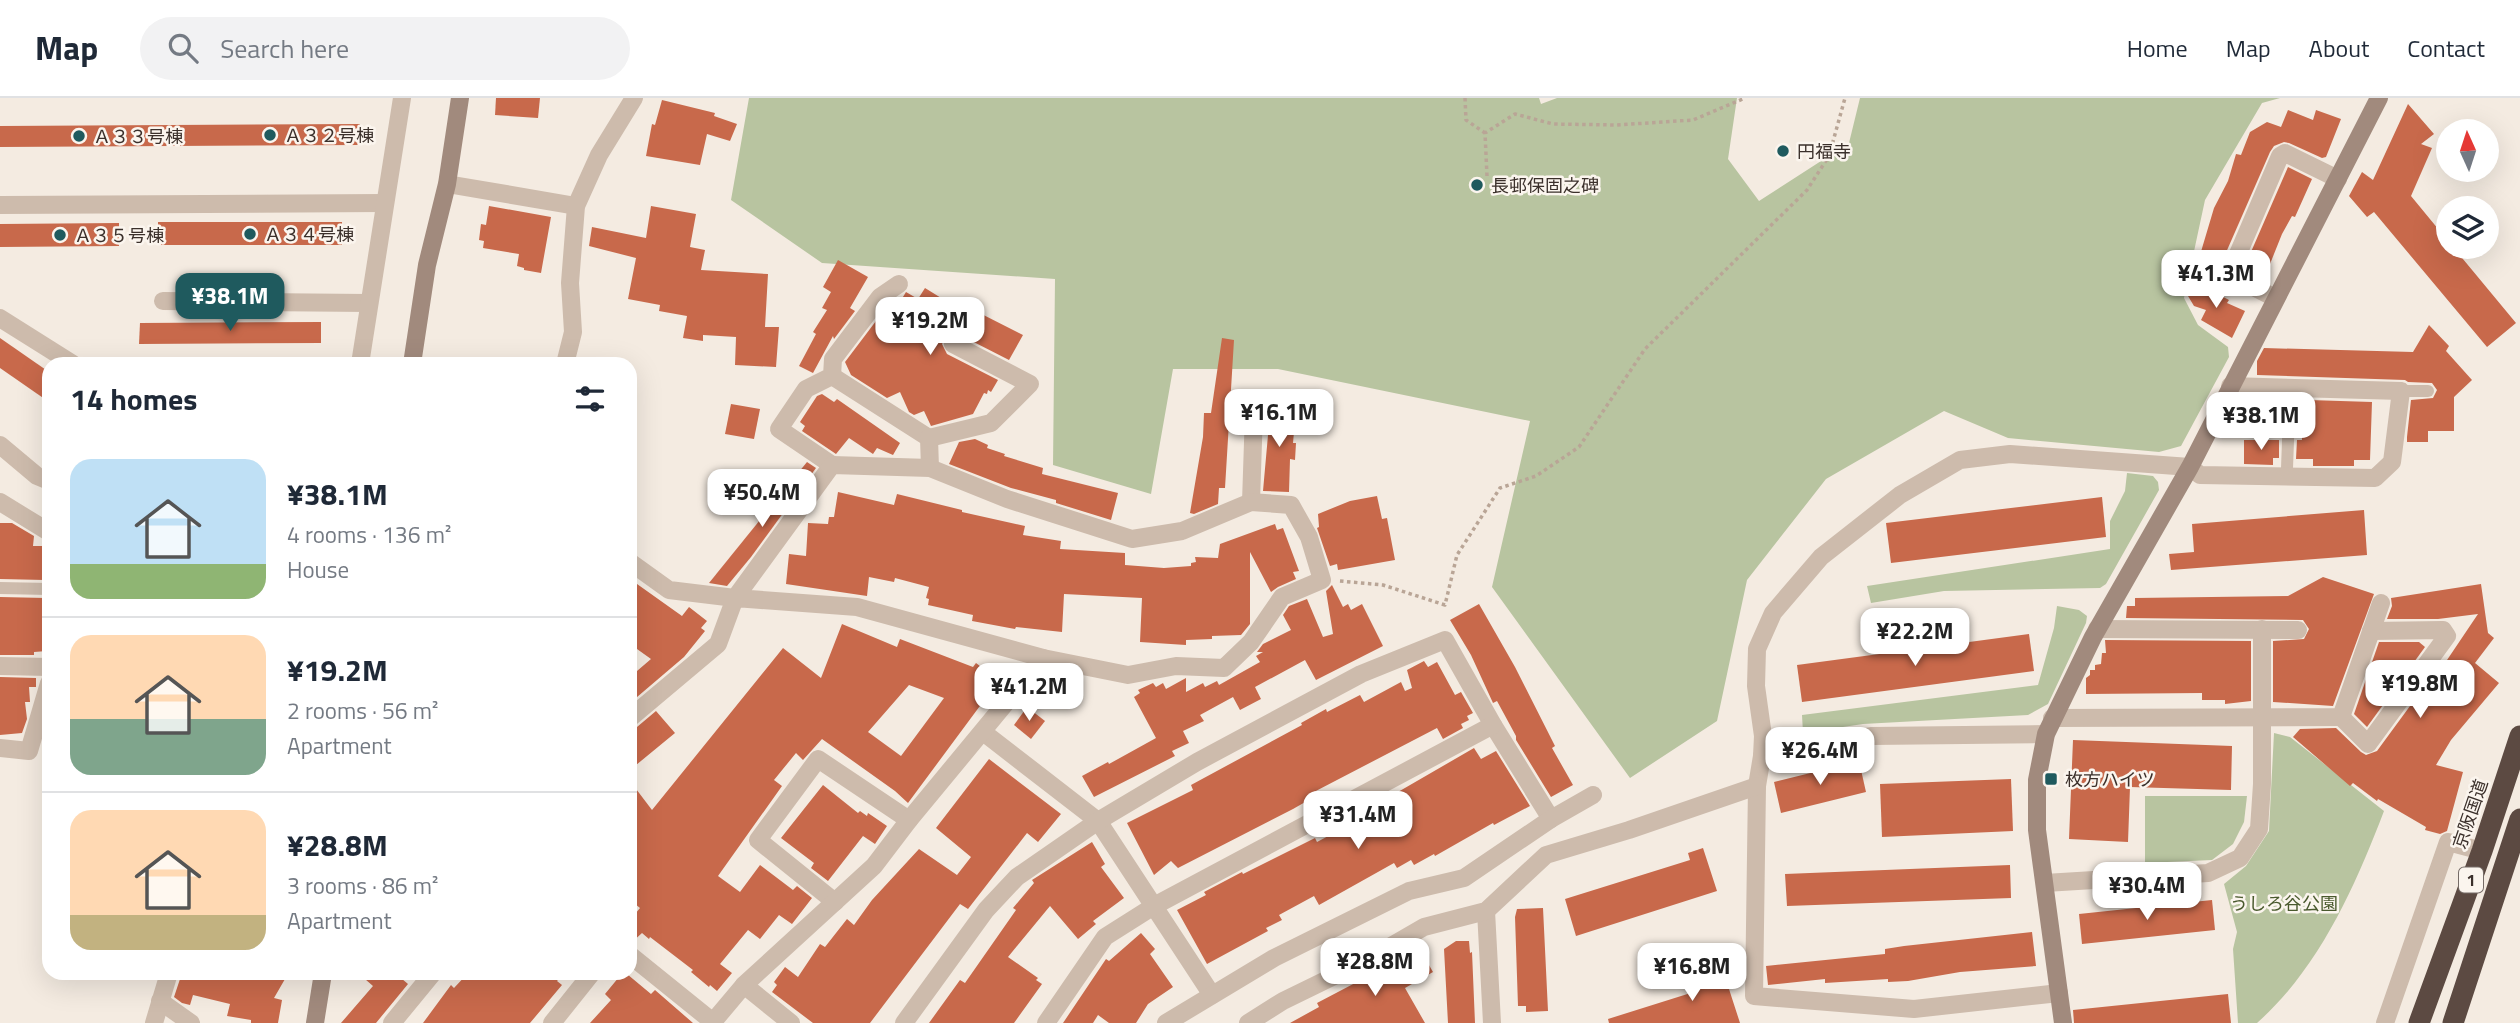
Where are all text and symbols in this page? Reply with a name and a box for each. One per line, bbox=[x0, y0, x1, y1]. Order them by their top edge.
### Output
search box bbox=[140, 17, 630, 80]
text: Map bbox=[35, 23, 98, 73]
icon: search bbox=[164, 29, 202, 67]
text: Search here bbox=[220, 29, 349, 68]
text: Home bbox=[2127, 30, 2188, 66]
text: Map bbox=[2226, 30, 2271, 66]
text: About bbox=[2309, 30, 2369, 66]
text: Contact bbox=[2407, 30, 2485, 66]
north arrow bbox=[2436, 119, 2499, 182]
map controls bbox=[2436, 119, 2499, 259]
place label: Ａ３２号棟 bbox=[284, 122, 374, 149]
place label: Ａ３３号棟 bbox=[93, 123, 183, 150]
marker: Ａ３２号棟 bbox=[262, 127, 278, 143]
marker: Ａ３３号棟 bbox=[71, 128, 87, 144]
place label: 円福寺 bbox=[1797, 138, 1851, 165]
marker: 円福寺 bbox=[1775, 143, 1791, 159]
place label: 長邨保固之碑 bbox=[1491, 172, 1599, 199]
marker: 長邨保固之碑 bbox=[1469, 177, 1485, 193]
button: layers bbox=[2436, 196, 2499, 259]
place label: Ａ３４号棟 bbox=[264, 221, 354, 248]
place label: Ａ３５号棟 bbox=[74, 222, 164, 249]
marker: Ａ３４号棟 bbox=[242, 226, 258, 242]
marker: Ａ３５号棟 bbox=[52, 227, 68, 243]
pin: ¥41.3M bbox=[2159, 250, 2273, 310]
text: ¥41.3M bbox=[2177, 255, 2255, 290]
pin: ¥38.1M bbox=[173, 274, 287, 333]
text: ¥38.1M bbox=[191, 278, 269, 313]
pin: ¥19.2M bbox=[873, 298, 987, 357]
text: ¥19.2M bbox=[891, 302, 969, 337]
text: 14 homes bbox=[70, 376, 197, 422]
icon: filters bbox=[571, 380, 609, 418]
pin: ¥16.1M bbox=[1222, 390, 1336, 449]
pin: ¥38.1M bbox=[2204, 392, 2318, 452]
text: ¥16.1M bbox=[1240, 394, 1318, 429]
text: ¥38.1M bbox=[2222, 397, 2300, 432]
pin: ¥50.4M bbox=[705, 470, 819, 529]
text: ¥38.1M bbox=[287, 471, 388, 517]
text: ¥50.4M bbox=[723, 474, 801, 509]
icon: home bbox=[126, 487, 210, 571]
text: 4 rooms · 136 m² bbox=[287, 517, 451, 552]
text: House bbox=[287, 552, 349, 587]
pin: ¥22.2M bbox=[1858, 608, 1972, 668]
text: ¥22.2M bbox=[1876, 613, 1954, 648]
text: ¥19.2M bbox=[287, 647, 388, 693]
pin: ¥19.8M bbox=[2363, 660, 2477, 720]
icon: home bbox=[126, 663, 210, 747]
pin: ¥41.2M bbox=[972, 664, 1086, 723]
text: ¥19.8M bbox=[2381, 665, 2459, 700]
text: ¥41.2M bbox=[990, 668, 1068, 703]
text: 2 rooms · 56 m² bbox=[287, 693, 438, 728]
text: Apartment bbox=[287, 728, 392, 763]
pin: ¥26.4M bbox=[1763, 728, 1877, 787]
text: ¥26.4M bbox=[1781, 732, 1859, 767]
place label: 枚方ハイツ bbox=[2065, 766, 2155, 793]
marker: 枚方ハイツ bbox=[2043, 771, 2059, 787]
street label: 京阪国道 bbox=[2446, 776, 2494, 852]
pin: ¥31.4M bbox=[1301, 792, 1415, 851]
text: ¥31.4M bbox=[1319, 796, 1397, 831]
text: ¥28.8M bbox=[287, 822, 388, 868]
icon: home bbox=[126, 838, 210, 922]
pin: ¥30.4M bbox=[2090, 862, 2204, 922]
text: ¥30.4M bbox=[2108, 867, 2186, 902]
road number: 1 bbox=[2459, 867, 2483, 892]
text: 3 rooms · 86 m² bbox=[287, 868, 438, 903]
park label: うしろ谷公園 bbox=[2230, 890, 2338, 917]
text: Apartment bbox=[287, 903, 392, 938]
pin: ¥28.8M bbox=[1318, 939, 1432, 998]
text: ¥28.8M bbox=[1336, 943, 1414, 978]
pin: ¥16.8M bbox=[1635, 944, 1749, 1003]
text: ¥16.8M bbox=[1653, 948, 1731, 983]

